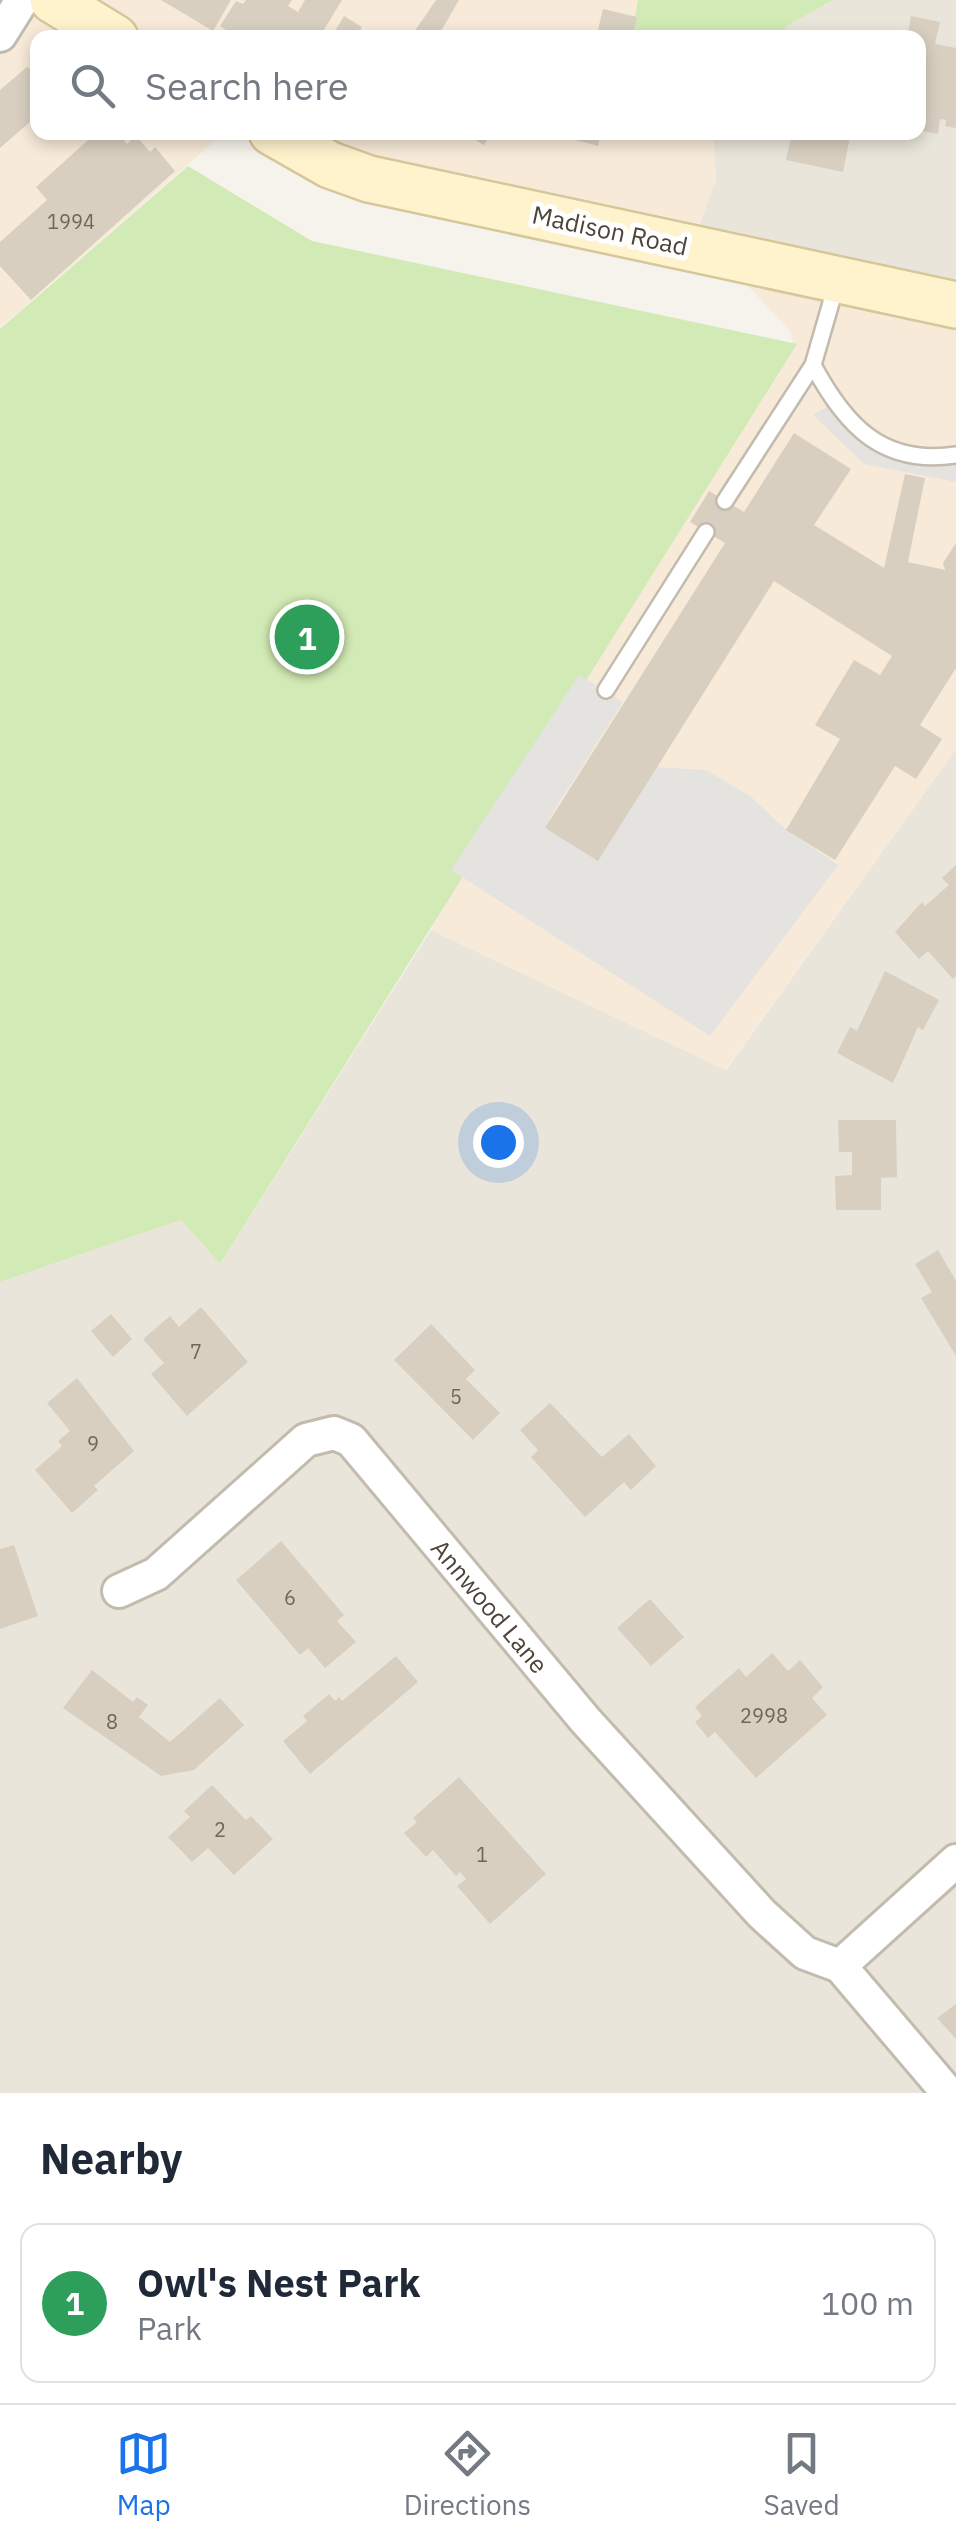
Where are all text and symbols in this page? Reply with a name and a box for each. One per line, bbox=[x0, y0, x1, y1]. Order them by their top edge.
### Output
search box bbox=[30, 30, 926, 140]
icon: search bbox=[65, 58, 120, 113]
text: Search here bbox=[145, 61, 349, 110]
street label: Madison Road bbox=[529, 197, 691, 263]
house number: 1994 bbox=[47, 208, 95, 235]
pin: 1 bbox=[274, 600, 340, 674]
your location bbox=[473, 1117, 524, 1168]
house number: 7 bbox=[190, 1338, 202, 1365]
house number: 5 bbox=[450, 1383, 462, 1410]
house number: 9 bbox=[87, 1430, 99, 1457]
street label: Annwood Lane bbox=[424, 1532, 556, 1680]
house number: 6 bbox=[284, 1584, 296, 1611]
house number: 2998 bbox=[740, 1702, 788, 1729]
house number: 8 bbox=[106, 1708, 118, 1735]
house number: 2 bbox=[214, 1816, 226, 1843]
house number: 1 bbox=[476, 1841, 488, 1868]
text: Nearby bbox=[40, 2131, 182, 2186]
text: Owl's Nest Park bbox=[137, 2258, 420, 2307]
text: 1 bbox=[65, 2282, 84, 2324]
text: 100 m bbox=[821, 2282, 914, 2324]
text: Park bbox=[137, 2307, 202, 2349]
tab: Map bbox=[116, 2426, 171, 2523]
tab: Directions bbox=[404, 2426, 531, 2523]
tab: Saved bbox=[764, 2426, 840, 2523]

